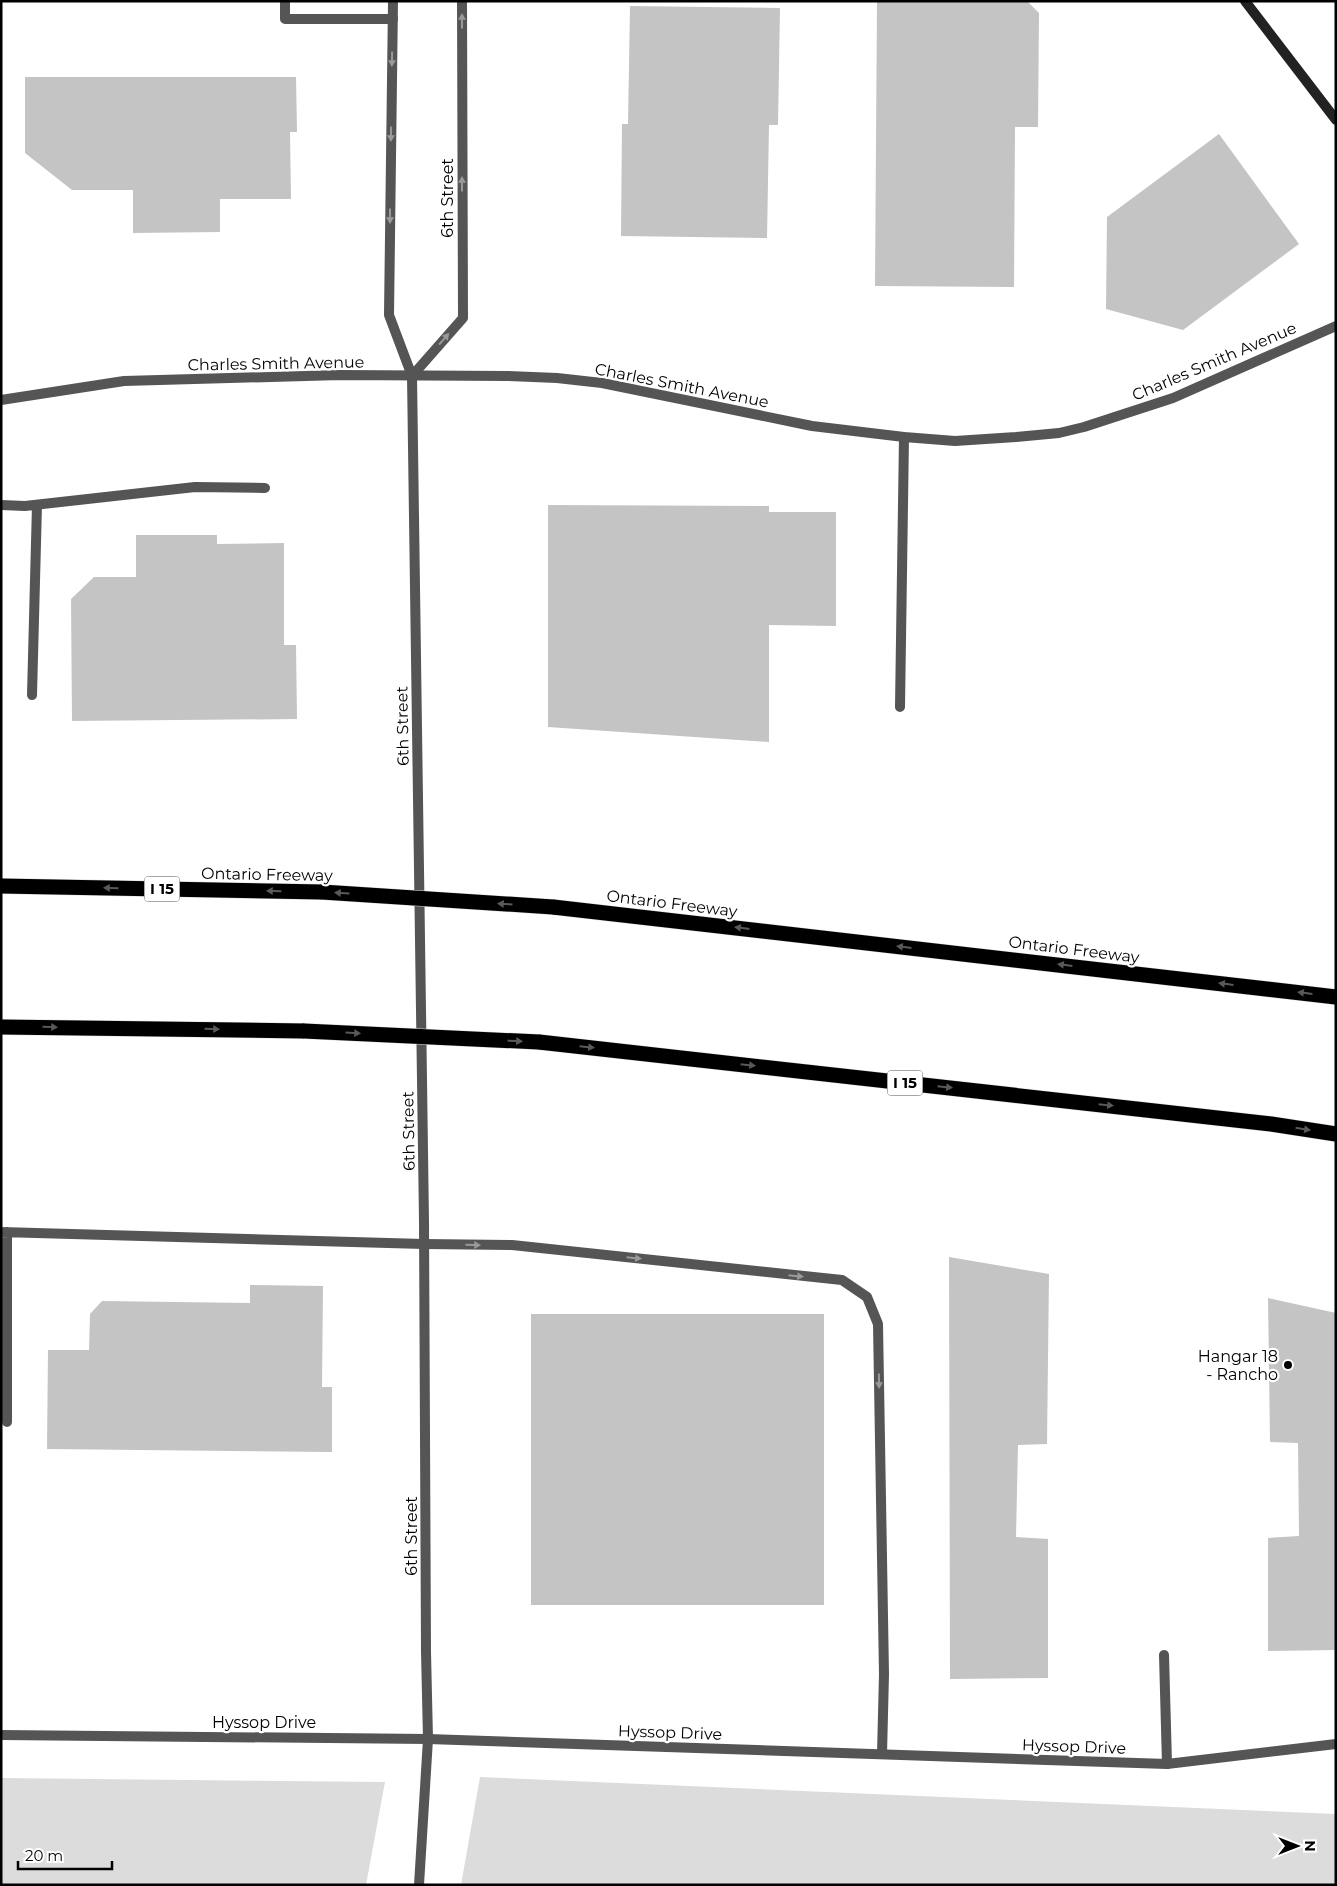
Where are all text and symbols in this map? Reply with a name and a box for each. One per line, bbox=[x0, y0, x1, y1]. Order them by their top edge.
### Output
one-way arrow bbox=[458, 13, 466, 29]
one-way arrow bbox=[388, 52, 396, 68]
one-way arrow bbox=[387, 126, 395, 142]
street label: 6th Street bbox=[438, 158, 457, 238]
one-way arrow bbox=[458, 175, 466, 191]
one-way arrow bbox=[386, 209, 394, 225]
street label: Charles Smith Avenue bbox=[1129, 318, 1299, 405]
one-way arrow bbox=[439, 333, 450, 346]
street label: Charles Smith Avenue bbox=[187, 352, 365, 375]
street label: Charles Smith Avenue bbox=[593, 359, 770, 412]
street label: 6th Street bbox=[392, 686, 413, 766]
street label: Ontario Freeway bbox=[201, 864, 333, 885]
road number: I 15 bbox=[144, 876, 180, 902]
one-way arrow bbox=[103, 884, 119, 892]
street label: Ontario Freeway bbox=[605, 886, 739, 921]
one-way arrow bbox=[265, 887, 281, 895]
one-way arrow bbox=[334, 889, 350, 897]
one-way arrow bbox=[496, 899, 512, 907]
one-way arrow bbox=[734, 924, 750, 932]
street label: Ontario Freeway bbox=[1007, 932, 1141, 967]
one-way arrow bbox=[895, 943, 911, 951]
one-way arrow bbox=[1057, 961, 1073, 969]
one-way arrow bbox=[1218, 980, 1234, 988]
one-way arrow bbox=[1297, 989, 1313, 997]
one-way arrow bbox=[42, 1023, 58, 1031]
one-way arrow bbox=[205, 1025, 221, 1033]
one-way arrow bbox=[345, 1029, 361, 1037]
one-way arrow bbox=[507, 1037, 523, 1045]
one-way arrow bbox=[579, 1043, 595, 1051]
one-way arrow bbox=[741, 1061, 757, 1069]
road number: I 15 bbox=[888, 1070, 922, 1096]
one-way arrow bbox=[937, 1083, 953, 1091]
street label: 6th Street bbox=[398, 1091, 419, 1171]
one-way arrow bbox=[1099, 1101, 1115, 1109]
one-way arrow bbox=[1296, 1125, 1312, 1133]
one-way arrow bbox=[465, 1241, 481, 1249]
one-way arrow bbox=[627, 1254, 643, 1262]
one-way arrow bbox=[788, 1272, 804, 1280]
place label: Hangar 18 - Rancho bbox=[1198, 1347, 1278, 1384]
marker: Hangar 18 - Rancho bbox=[1282, 1359, 1294, 1371]
one-way arrow bbox=[875, 1373, 883, 1389]
street label: 6th Street bbox=[402, 1496, 421, 1576]
street label: Hyssop Drive bbox=[212, 1713, 316, 1732]
street label: Hyssop Drive bbox=[618, 1721, 722, 1744]
street label: Hyssop Drive bbox=[1022, 1735, 1126, 1758]
north arrow bbox=[1272, 1821, 1322, 1871]
scale bar bbox=[18, 1838, 111, 1870]
text: N bbox=[1301, 1840, 1319, 1852]
text: 20 m bbox=[25, 1846, 63, 1865]

